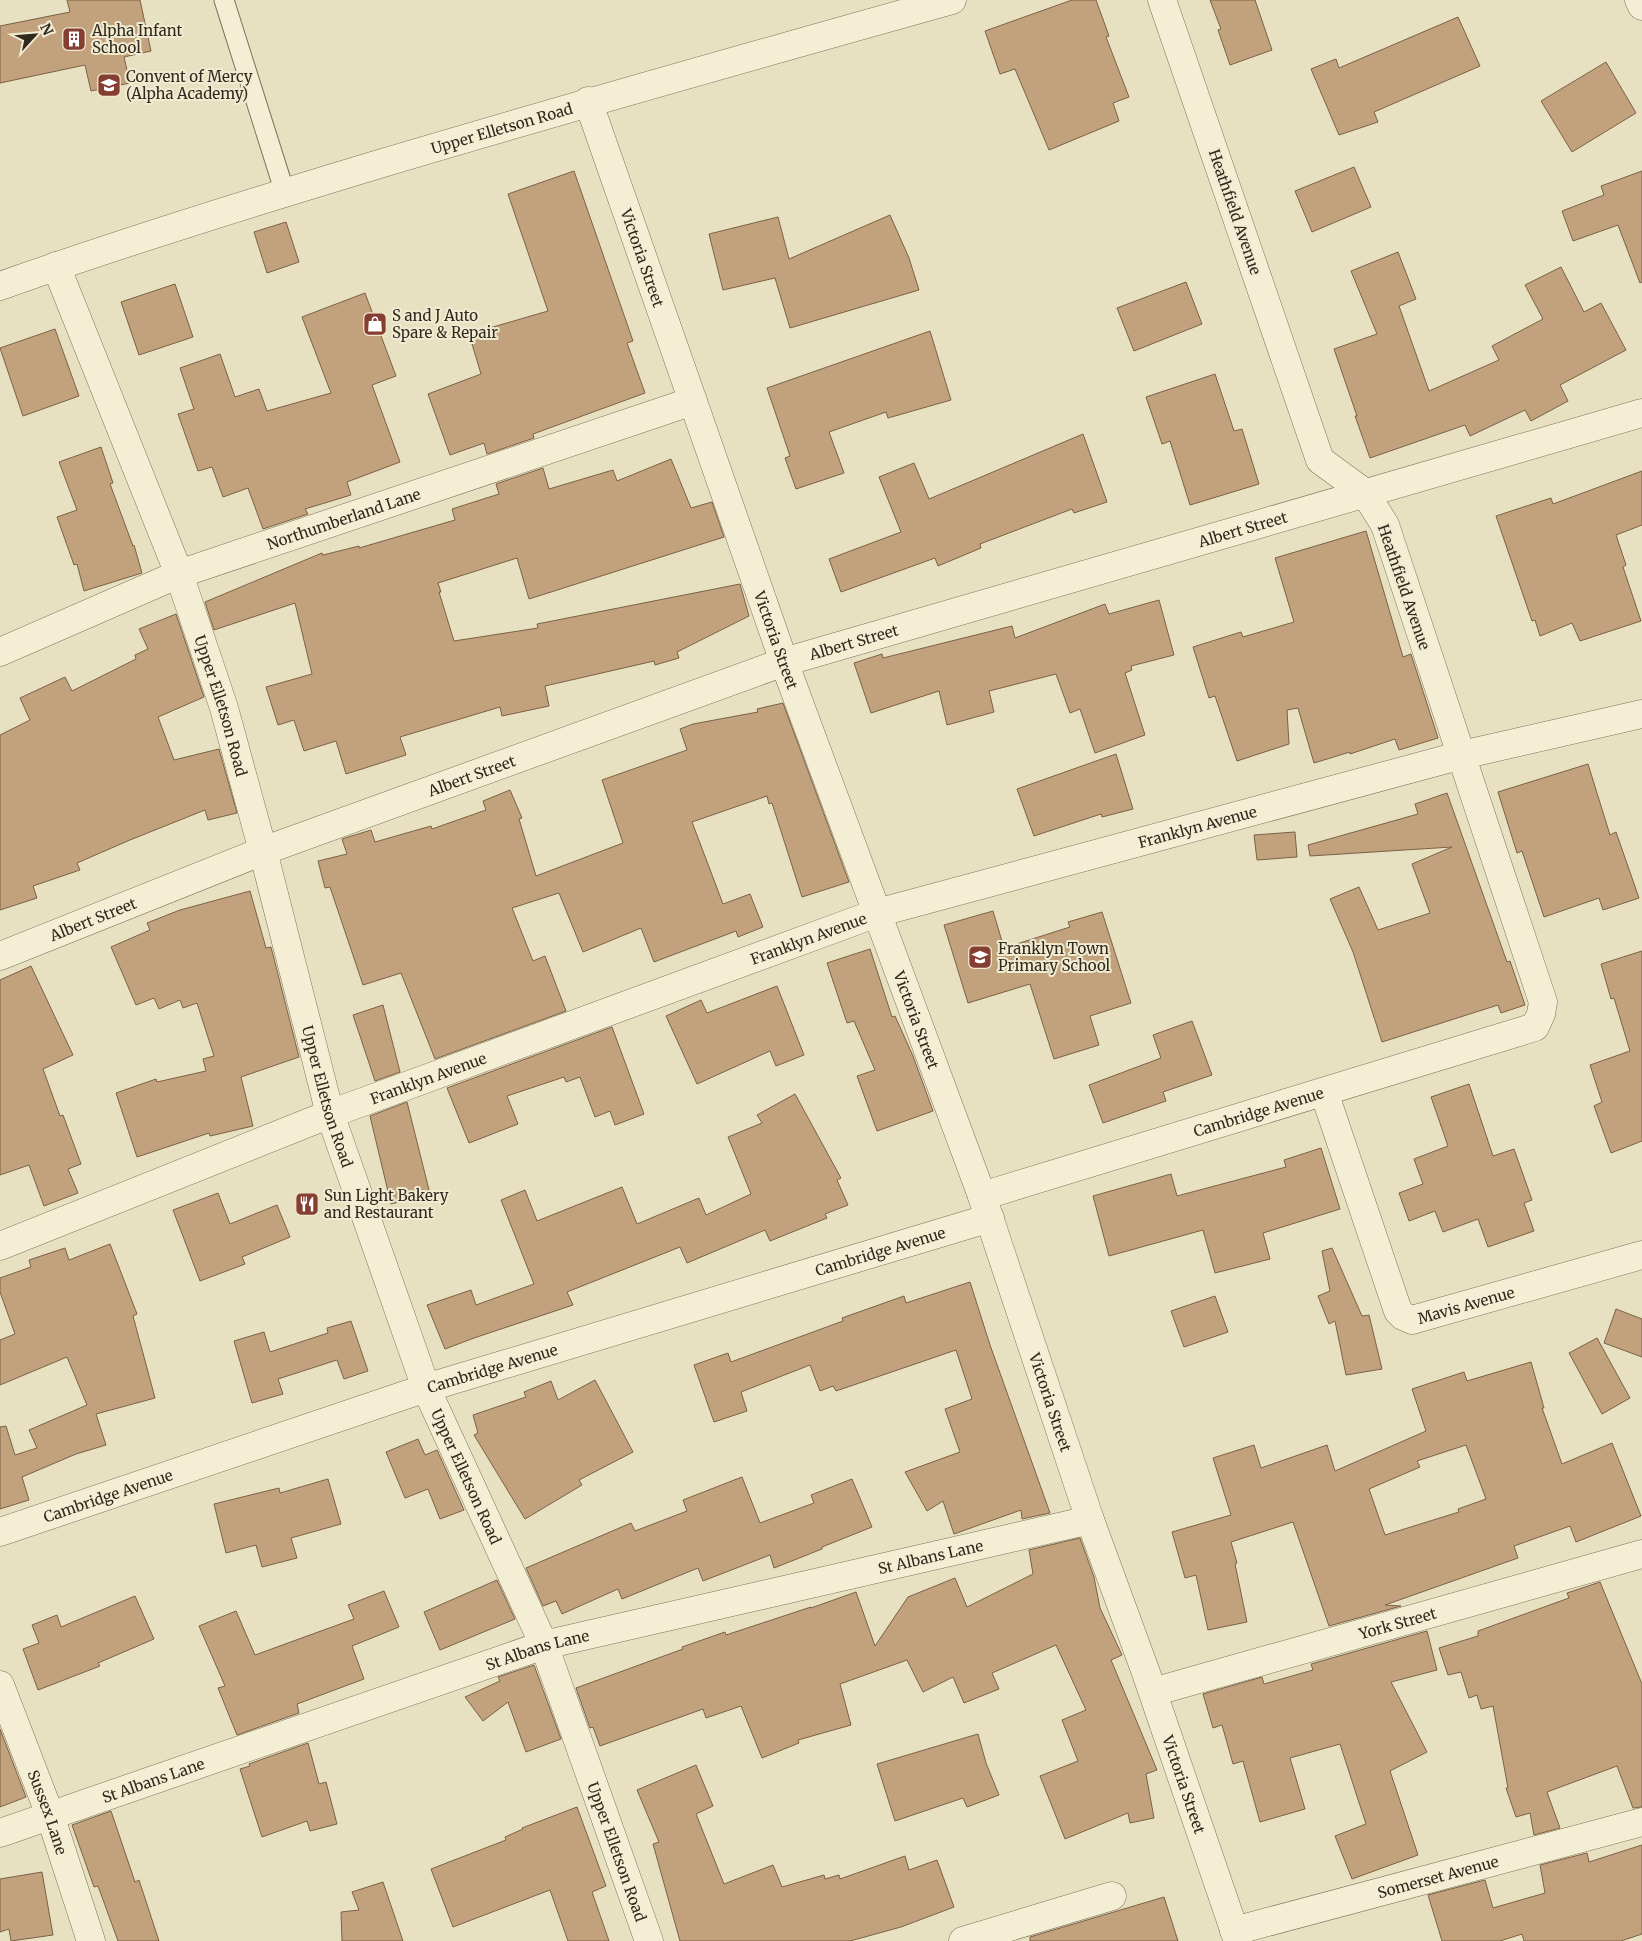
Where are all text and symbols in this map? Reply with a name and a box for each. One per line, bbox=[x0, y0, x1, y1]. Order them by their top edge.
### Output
north arrow bbox=[10, 10, 60, 60]
text: N bbox=[36, 20, 57, 38]
place label: Alpha Infant School bbox=[91, 21, 182, 57]
building icon: Alpha Infant School bbox=[61, 26, 87, 52]
place label: Convent of Mercy (Alpha Academy) bbox=[126, 67, 253, 103]
school or university icon: Convent of Mercy (Alpha Academy) bbox=[96, 72, 122, 98]
street label: Upper Elletson Road bbox=[429, 98, 575, 158]
street label: Heathfield Avenue bbox=[1205, 147, 1265, 277]
street label: Victoria Street bbox=[617, 205, 669, 309]
place label: S and J Auto Spare & Repair bbox=[392, 306, 498, 342]
shop icon: S and J Auto Spare & Repair bbox=[362, 311, 388, 337]
street label: Northumberland Lane bbox=[264, 484, 423, 553]
street label: Albert Street bbox=[1195, 507, 1289, 551]
street label: Heathfield Avenue bbox=[1374, 522, 1434, 652]
street label: Victoria Street bbox=[750, 587, 803, 692]
street label: Albert Street bbox=[806, 620, 901, 664]
street label: Upper Elletson Road bbox=[191, 633, 252, 778]
street label: Albert Street bbox=[424, 751, 518, 800]
street label: Franklyn Avenue bbox=[1136, 801, 1259, 852]
street label: Albert Street bbox=[46, 893, 139, 945]
street label: Franklyn Avenue bbox=[748, 908, 869, 968]
place label: Franklyn Town Primary School bbox=[998, 939, 1111, 975]
school or university icon: Franklyn Town Primary School bbox=[967, 944, 993, 970]
street label: Victoria Street bbox=[890, 968, 944, 1072]
street label: Upper Elletson Road bbox=[298, 1023, 357, 1170]
street label: Franklyn Avenue bbox=[368, 1048, 489, 1108]
street label: Cambridge Avenue bbox=[1191, 1083, 1326, 1140]
place label: Sun Light Bakery and Restaurant bbox=[324, 1186, 449, 1222]
restaurant icon: Sun Light Bakery and Restaurant bbox=[294, 1191, 320, 1217]
street label: Cambridge Avenue bbox=[813, 1222, 948, 1280]
street label: Mavis Avenue bbox=[1415, 1282, 1517, 1327]
street label: Cambridge Avenue bbox=[425, 1339, 560, 1397]
street label: Victoria Street bbox=[1025, 1349, 1076, 1454]
street label: Upper Elletson Road bbox=[427, 1406, 506, 1547]
street label: Cambridge Avenue bbox=[41, 1465, 175, 1526]
street label: St Albans Lane bbox=[876, 1535, 985, 1578]
street label: York Street bbox=[1356, 1603, 1438, 1643]
street label: St Albans Lane bbox=[483, 1625, 591, 1674]
street label: Victoria Street bbox=[1158, 1732, 1210, 1836]
street label: St Albans Lane bbox=[99, 1754, 207, 1807]
street label: Sussex Lane bbox=[24, 1767, 72, 1857]
street label: Upper Elletson Road bbox=[584, 1779, 651, 1924]
street label: Somerset Avenue bbox=[1375, 1851, 1501, 1902]

